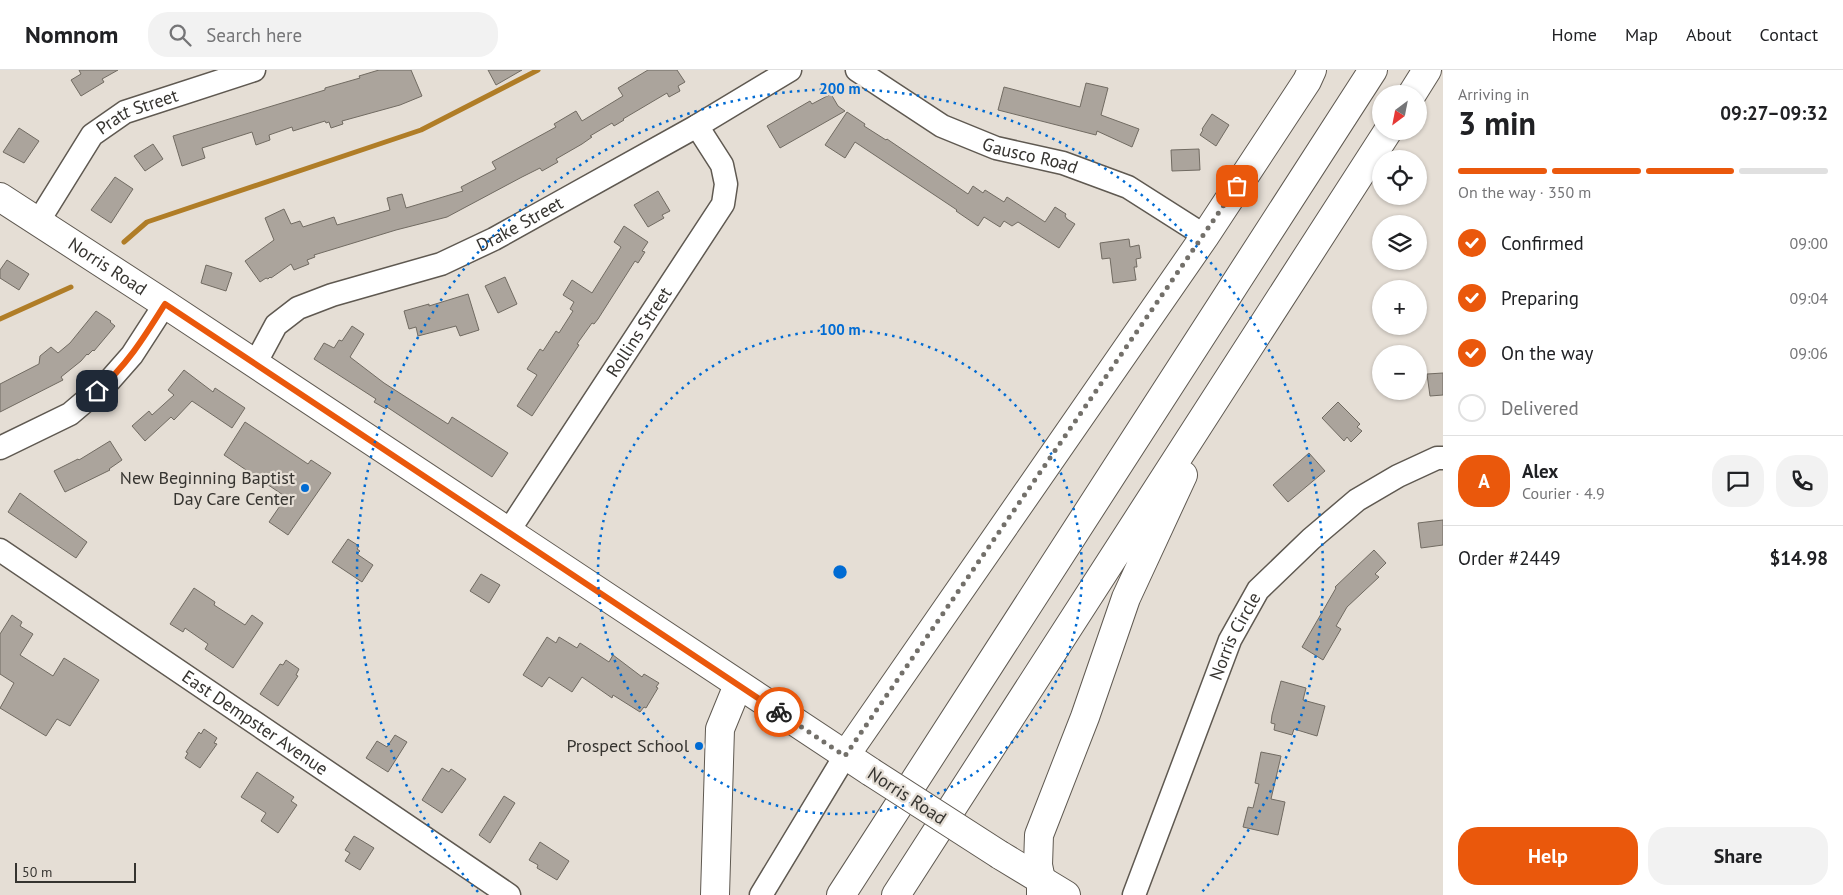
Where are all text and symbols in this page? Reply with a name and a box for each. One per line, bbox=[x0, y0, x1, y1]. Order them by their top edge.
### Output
search box bbox=[148, 12, 498, 57]
text: Nomnom bbox=[25, 19, 118, 50]
icon: search bbox=[166, 21, 194, 49]
text: Search here bbox=[206, 23, 302, 47]
text: Home bbox=[1551, 23, 1597, 46]
text: Map bbox=[1625, 23, 1658, 46]
text: About bbox=[1686, 23, 1732, 46]
text: Contact bbox=[1760, 23, 1818, 46]
text: 200 m bbox=[819, 79, 861, 98]
street label: Pratt Street bbox=[92, 84, 181, 140]
text: Arriving in bbox=[1458, 84, 1529, 104]
north arrow bbox=[1372, 85, 1428, 140]
map controls bbox=[1372, 85, 1427, 400]
text: 09:27–09:32 bbox=[1720, 101, 1828, 125]
text: 3 min bbox=[1458, 102, 1536, 144]
street label: Gausco Road bbox=[979, 132, 1081, 179]
button: locate bbox=[1372, 150, 1427, 205]
pin bbox=[1216, 165, 1258, 207]
icon: bag bbox=[1223, 172, 1251, 200]
text: On the way · 350 m bbox=[1458, 182, 1591, 202]
street label: Drake Street bbox=[473, 191, 567, 257]
button: layers bbox=[1372, 215, 1427, 270]
icon: check bbox=[1458, 229, 1486, 257]
text: Confirmed bbox=[1501, 231, 1584, 255]
street label: Norris Road bbox=[64, 232, 151, 300]
text: 09:00 bbox=[1790, 233, 1828, 253]
button: + bbox=[1372, 280, 1427, 335]
street label: Rollins Street bbox=[601, 282, 676, 381]
icon: check bbox=[1458, 284, 1486, 312]
text: Preparing bbox=[1501, 286, 1579, 310]
text: 09:04 bbox=[1790, 288, 1828, 308]
text: 100 m bbox=[819, 320, 861, 339]
icon: check bbox=[1458, 339, 1486, 367]
text: On the way bbox=[1501, 341, 1593, 365]
text: 09:06 bbox=[1790, 343, 1828, 363]
button: − bbox=[1372, 345, 1427, 400]
pin bbox=[76, 370, 118, 412]
icon: home bbox=[83, 377, 111, 405]
text: Delivered bbox=[1501, 396, 1579, 420]
button: chat bbox=[1712, 455, 1764, 507]
button: phone bbox=[1776, 455, 1828, 507]
text: Alex bbox=[1522, 459, 1558, 483]
place label: New Beginning Baptist Day Care Center bbox=[120, 466, 295, 510]
text: A bbox=[1478, 469, 1490, 493]
marker: New Beginning Baptist Day Care Center bbox=[299, 482, 311, 494]
text: Courier · 4.9 bbox=[1522, 483, 1605, 503]
text: Order #2449 bbox=[1458, 546, 1561, 570]
text: $14.98 bbox=[1769, 546, 1828, 570]
centre of rings bbox=[831, 563, 849, 581]
street label: Norris Circle bbox=[1204, 588, 1266, 683]
street label: East Dempster Avenue bbox=[178, 665, 333, 780]
courier bbox=[754, 687, 804, 737]
icon: bike bbox=[765, 698, 793, 726]
place label: Prospect School bbox=[566, 734, 690, 757]
marker: Prospect School bbox=[693, 740, 705, 752]
street label: Norris Road bbox=[864, 762, 951, 830]
button: Help bbox=[1458, 827, 1638, 885]
button: Share bbox=[1648, 827, 1828, 885]
scale bar bbox=[15, 860, 136, 883]
text: 50 m bbox=[22, 863, 52, 881]

